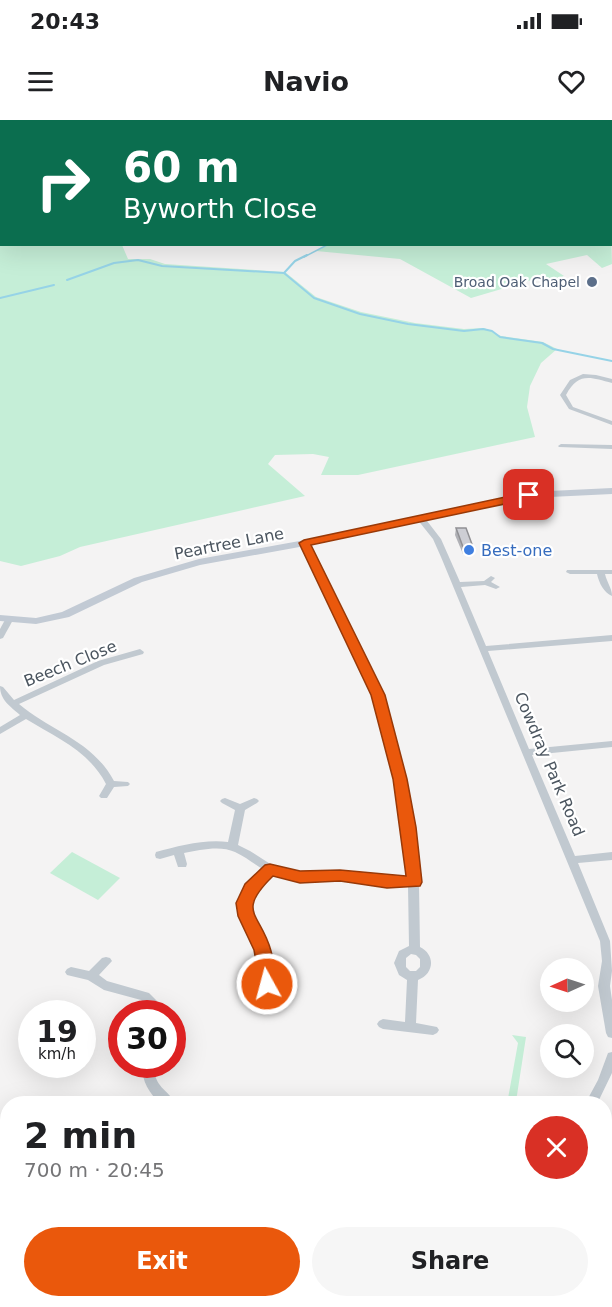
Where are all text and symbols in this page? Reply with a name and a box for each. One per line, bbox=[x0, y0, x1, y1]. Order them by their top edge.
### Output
text: 20:43 bbox=[30, 9, 100, 34]
icon: menu bbox=[24, 65, 57, 98]
icon: heart bbox=[555, 65, 588, 98]
text: Navio bbox=[263, 66, 349, 97]
text: 60 m bbox=[123, 143, 240, 192]
icon: right bbox=[24, 144, 102, 222]
text: Byworth Close bbox=[123, 193, 317, 224]
place label: Broad Oak Chapel bbox=[454, 274, 580, 290]
marker: Broad Oak Chapel bbox=[585, 275, 599, 289]
pin bbox=[503, 469, 554, 520]
icon: arrive bbox=[512, 478, 545, 511]
street label: Peartree Lane bbox=[173, 524, 286, 563]
place label: Best-one bbox=[481, 541, 552, 560]
marker: Best-one bbox=[462, 543, 476, 557]
street label: Beech Close bbox=[21, 636, 119, 691]
street label: Cowdray Park Road bbox=[511, 689, 589, 839]
position arrow bbox=[235, 952, 299, 1016]
north arrow bbox=[540, 958, 594, 1012]
map controls bbox=[540, 958, 594, 1078]
speed limit sign: 30 bbox=[108, 1000, 186, 1078]
text: 19 bbox=[36, 1014, 78, 1049]
button: search bbox=[540, 1024, 594, 1078]
text: km/h bbox=[38, 1045, 76, 1063]
text: 2 min bbox=[24, 1115, 137, 1156]
button: close bbox=[525, 1116, 588, 1179]
text: 700 m · 20:45 bbox=[24, 1158, 165, 1182]
button: Exit bbox=[24, 1227, 300, 1296]
button: Share bbox=[312, 1227, 588, 1296]

